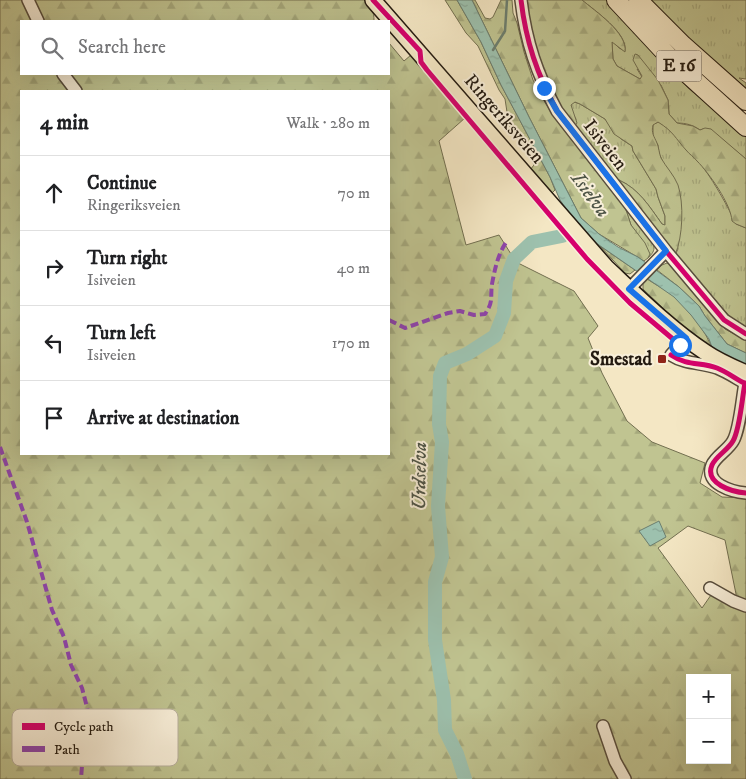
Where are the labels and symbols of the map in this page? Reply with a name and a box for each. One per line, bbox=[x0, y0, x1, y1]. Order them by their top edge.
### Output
road number: E 16 bbox=[656, 50, 702, 82]
street label: Ringeriksveien bbox=[459, 69, 549, 169]
route end bbox=[533, 77, 556, 100]
street label: Isiveien bbox=[578, 115, 632, 175]
water label: Isielva bbox=[564, 166, 615, 223]
route start bbox=[669, 334, 692, 357]
place label: Smestad bbox=[590, 348, 653, 371]
marker: Smestad bbox=[656, 353, 668, 365]
water label: Urdselva bbox=[407, 442, 433, 510]
legend bbox=[12, 709, 178, 766]
text: Cycle path bbox=[54, 718, 114, 736]
text: Path bbox=[54, 741, 81, 759]

